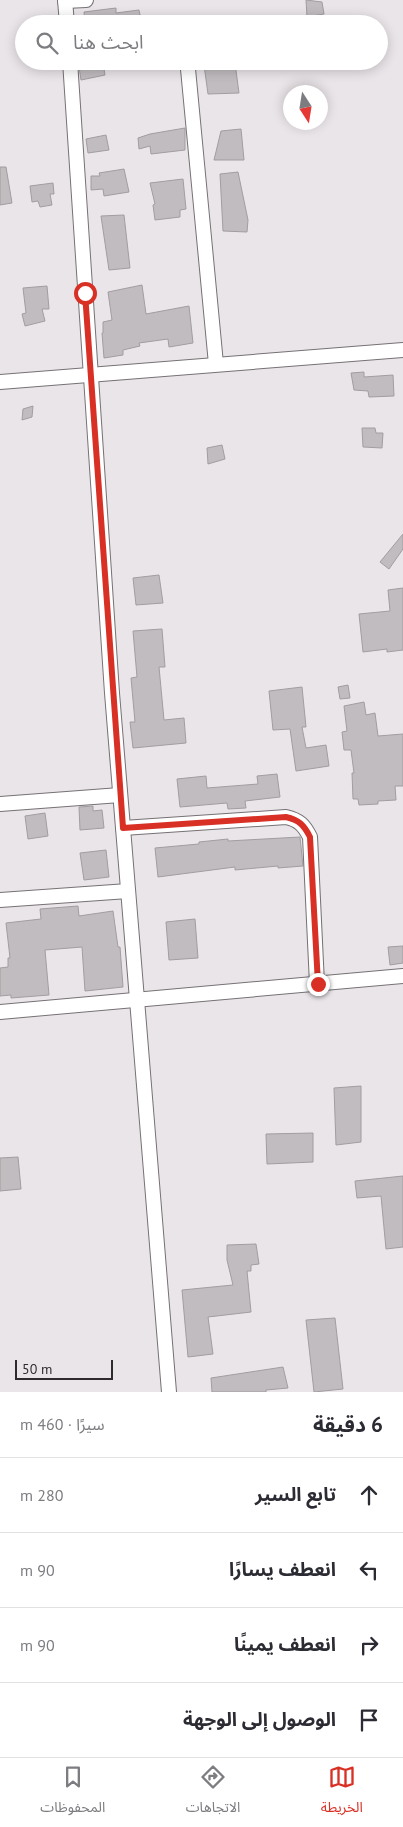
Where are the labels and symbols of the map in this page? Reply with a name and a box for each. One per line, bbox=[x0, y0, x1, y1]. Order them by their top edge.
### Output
north arrow bbox=[283, 85, 328, 130]
route start bbox=[74, 282, 97, 305]
route end bbox=[307, 973, 330, 996]
scale bar bbox=[15, 1357, 112, 1380]

